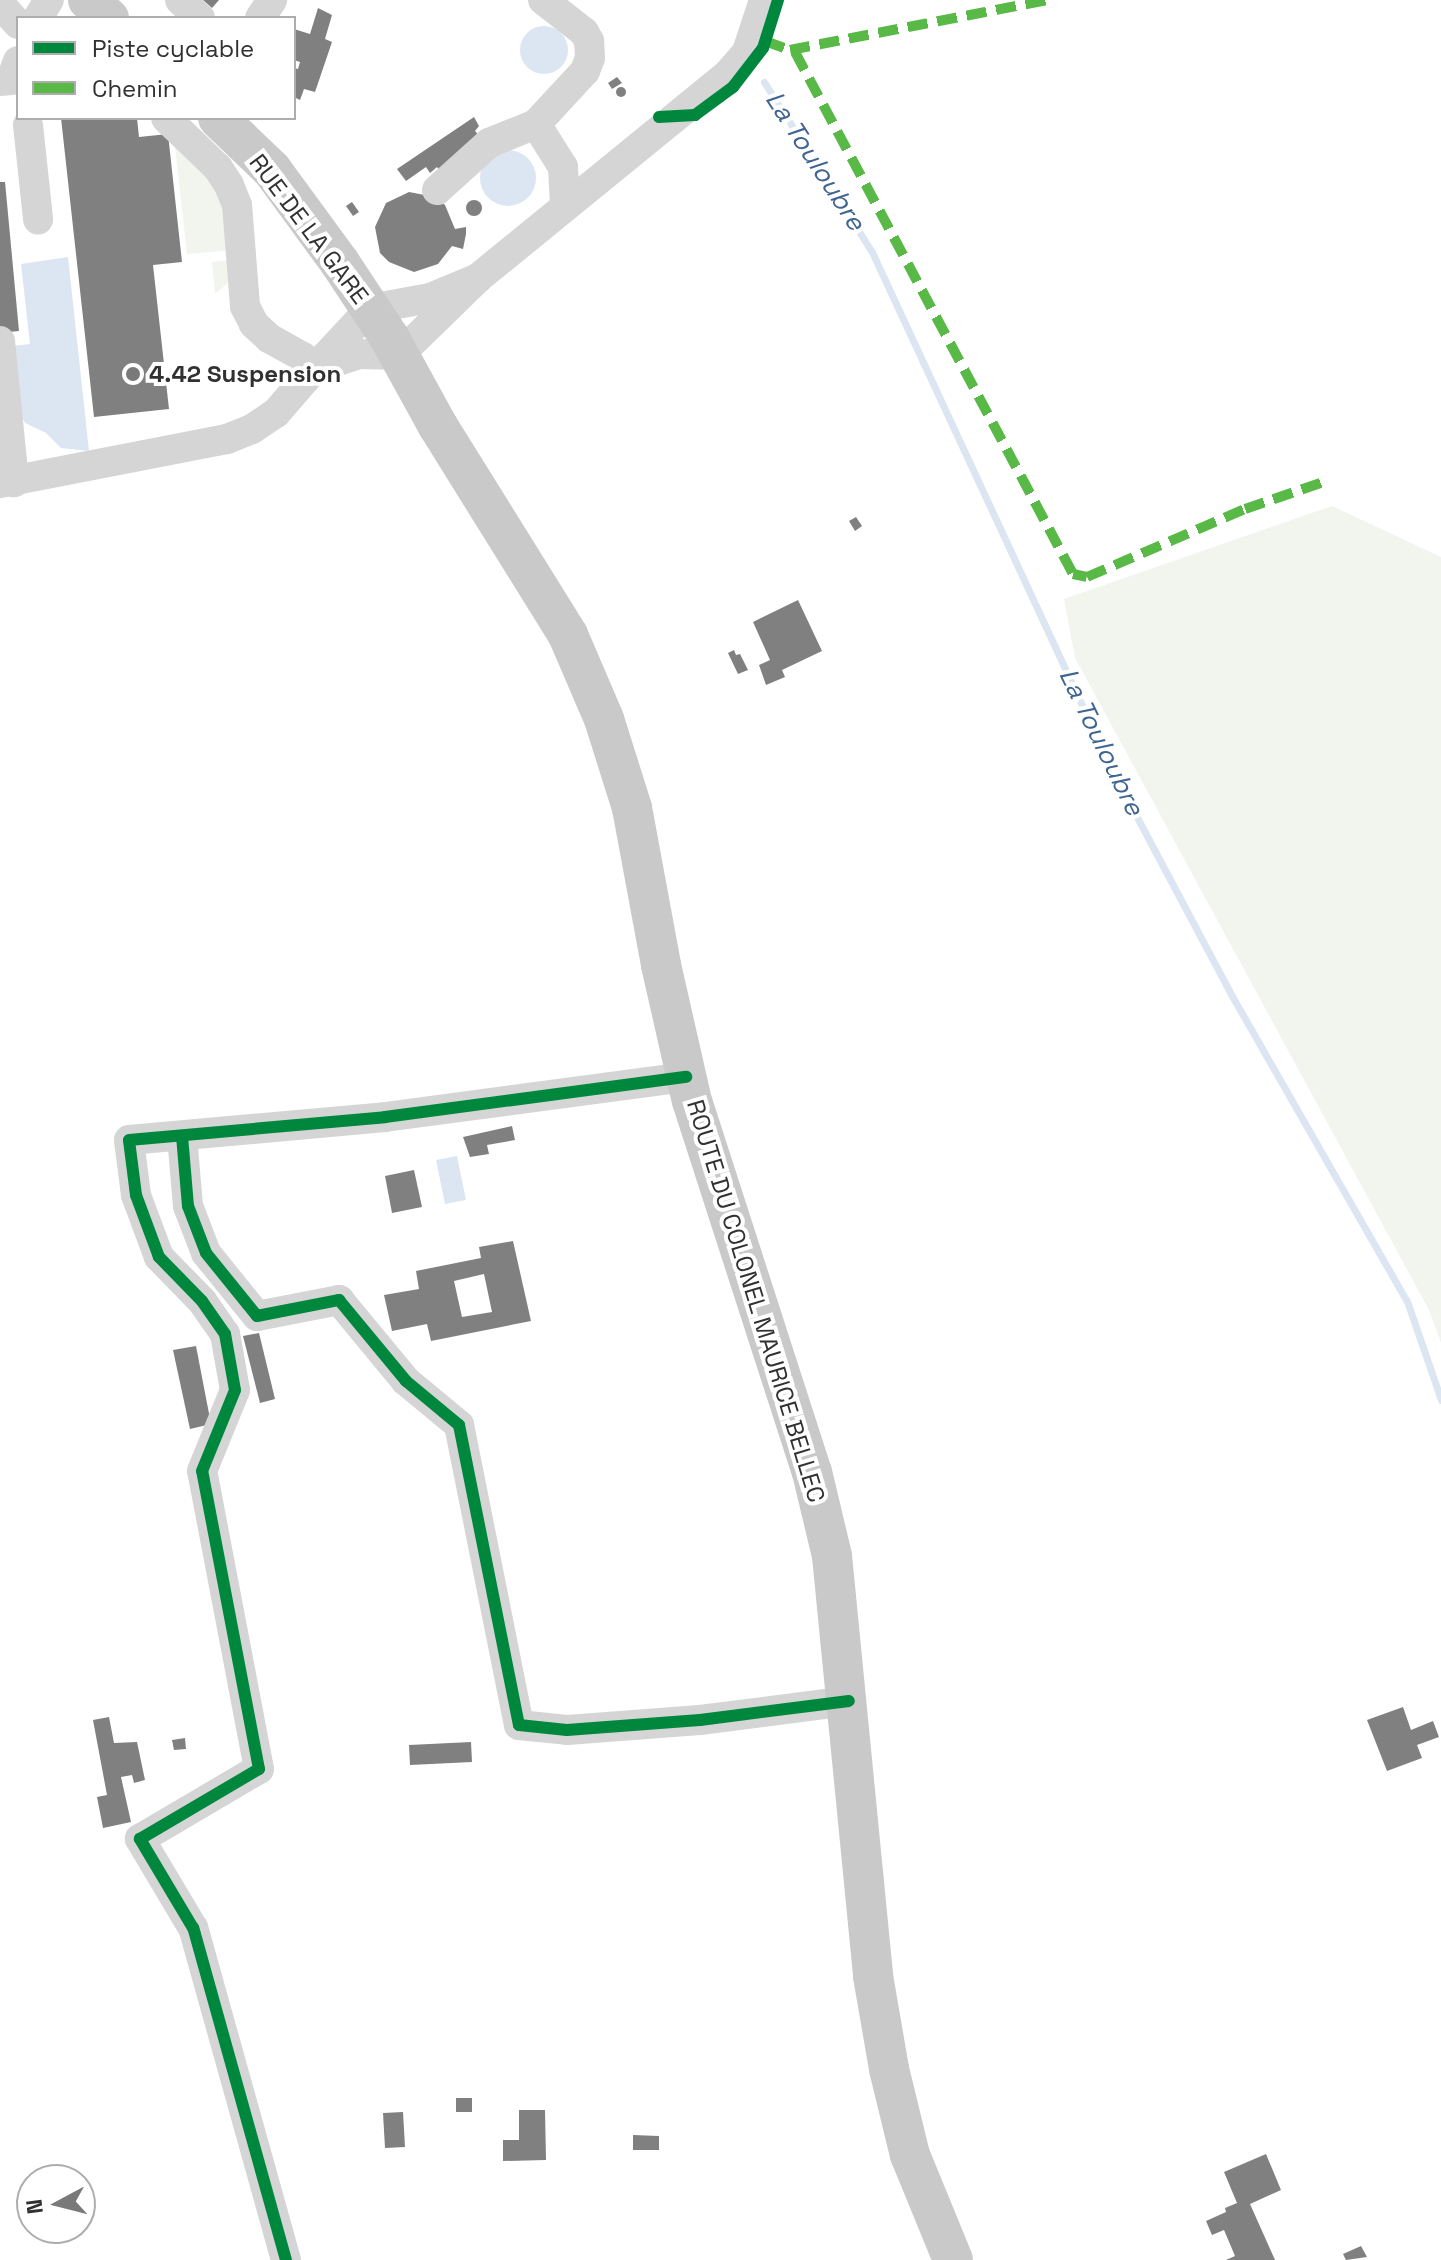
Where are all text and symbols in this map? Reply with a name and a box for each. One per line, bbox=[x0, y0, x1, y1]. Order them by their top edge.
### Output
legend bbox=[16, 16, 296, 120]
text: Piste cyclable bbox=[92, 33, 254, 64]
text: Chemin bbox=[92, 73, 178, 104]
water label: La Touloubre bbox=[758, 85, 872, 237]
street label: RUE DE LA GARE bbox=[243, 148, 375, 310]
place label: 4.42 Suspension bbox=[149, 360, 341, 388]
marker: 4.42 Suspension bbox=[124, 365, 142, 383]
water label: La Touloubre bbox=[1052, 663, 1150, 821]
street label: ROUTE DU COLONEL MAURICE BELLEC bbox=[681, 1096, 831, 1506]
north arrow bbox=[16, 2164, 96, 2244]
text: N bbox=[19, 2198, 49, 2216]

